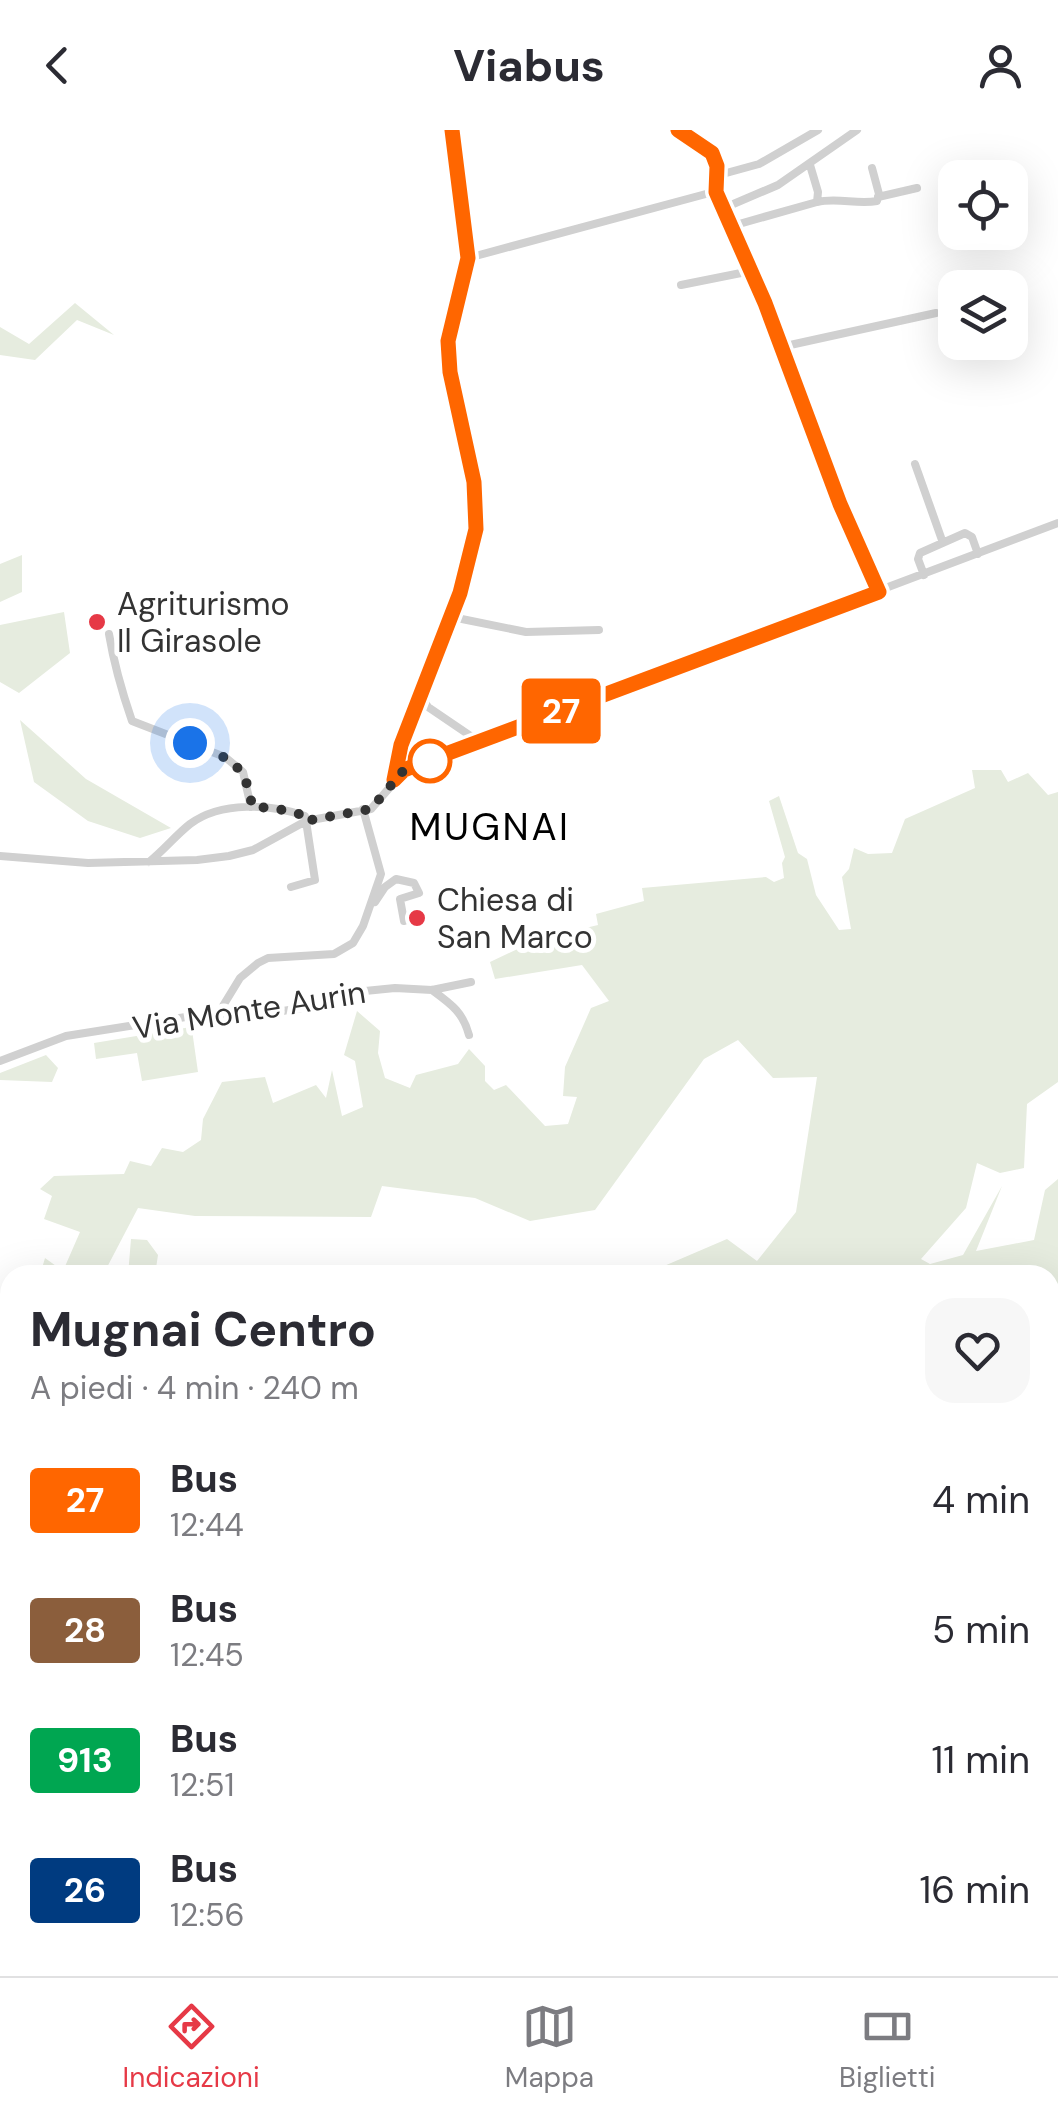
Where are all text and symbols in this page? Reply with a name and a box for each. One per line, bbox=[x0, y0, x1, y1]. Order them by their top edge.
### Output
text: Viabus bbox=[453, 36, 605, 95]
icon: back bbox=[30, 38, 85, 93]
icon: person bbox=[973, 38, 1028, 93]
map controls bbox=[938, 160, 1028, 360]
button: locate bbox=[938, 160, 1028, 250]
button: layers bbox=[938, 270, 1028, 360]
place label: Agriturismo Il Girasole bbox=[117, 583, 290, 662]
marker: Agriturismo Il Girasole bbox=[86, 611, 108, 633]
line badge: 27 bbox=[516, 678, 606, 744]
text: 27 bbox=[542, 688, 580, 734]
your location bbox=[165, 718, 215, 768]
unlabelled marker bbox=[409, 740, 451, 782]
district label: MUGNAI bbox=[409, 802, 571, 852]
place label: Chiesa di San Marco bbox=[437, 879, 593, 958]
marker: Chiesa di San Marco bbox=[406, 907, 428, 929]
street label: Via Monte Aurin bbox=[130, 971, 368, 1049]
text: Mugnai Centro bbox=[30, 1298, 376, 1361]
button: heart bbox=[925, 1298, 1030, 1403]
text: A piedi · 4 min · 240 m bbox=[30, 1367, 359, 1409]
text: Bus bbox=[170, 1454, 238, 1504]
text: 4 min bbox=[932, 1475, 1030, 1525]
text: 27 bbox=[66, 1477, 104, 1523]
text: 12:44 bbox=[170, 1504, 244, 1546]
text: Bus bbox=[170, 1584, 238, 1634]
text: 5 min bbox=[932, 1605, 1030, 1655]
text: 28 bbox=[64, 1607, 106, 1653]
text: 12:45 bbox=[170, 1634, 244, 1676]
text: Bus bbox=[170, 1714, 238, 1764]
text: 11 min bbox=[931, 1735, 1030, 1785]
text: 913 bbox=[57, 1737, 113, 1783]
text: 12:51 bbox=[170, 1764, 234, 1806]
text: Bus bbox=[170, 1844, 238, 1894]
text: 16 min bbox=[919, 1865, 1030, 1915]
text: 26 bbox=[64, 1867, 106, 1913]
text: 12:56 bbox=[170, 1894, 245, 1936]
tab: Indicazioni bbox=[123, 1999, 260, 2096]
tab: Mappa bbox=[505, 1999, 594, 2096]
tab: Biglietti bbox=[839, 1999, 935, 2096]

